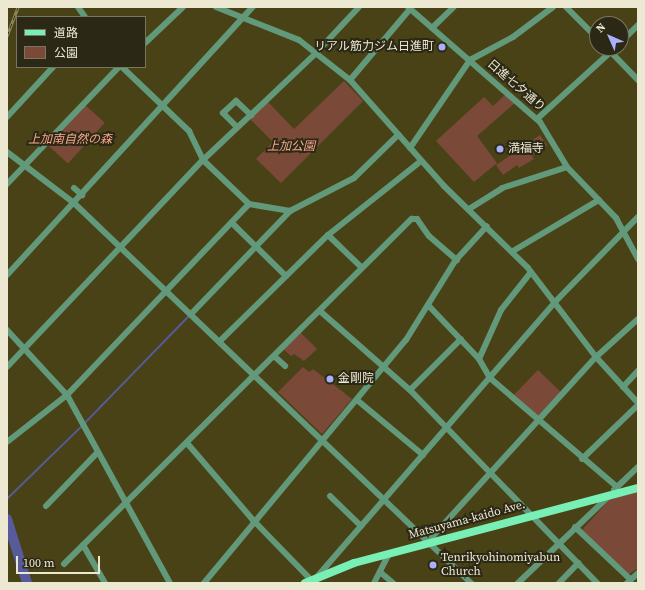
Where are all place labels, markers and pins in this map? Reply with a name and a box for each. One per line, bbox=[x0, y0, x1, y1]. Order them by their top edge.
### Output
place label: リアル筋力ジム日進町 bbox=[314, 40, 434, 54]
marker: リアル筋力ジム日進町 bbox=[437, 42, 447, 52]
place label: 満福寺 bbox=[508, 142, 544, 156]
marker: 満福寺 bbox=[495, 144, 505, 154]
place label: 金剛院 bbox=[338, 372, 374, 386]
marker: 金剛院 bbox=[325, 374, 335, 384]
place label: Tenrikyohinomiyabun Church bbox=[441, 551, 560, 579]
marker: Tenrikyohinomiyabun Church bbox=[428, 560, 438, 570]

